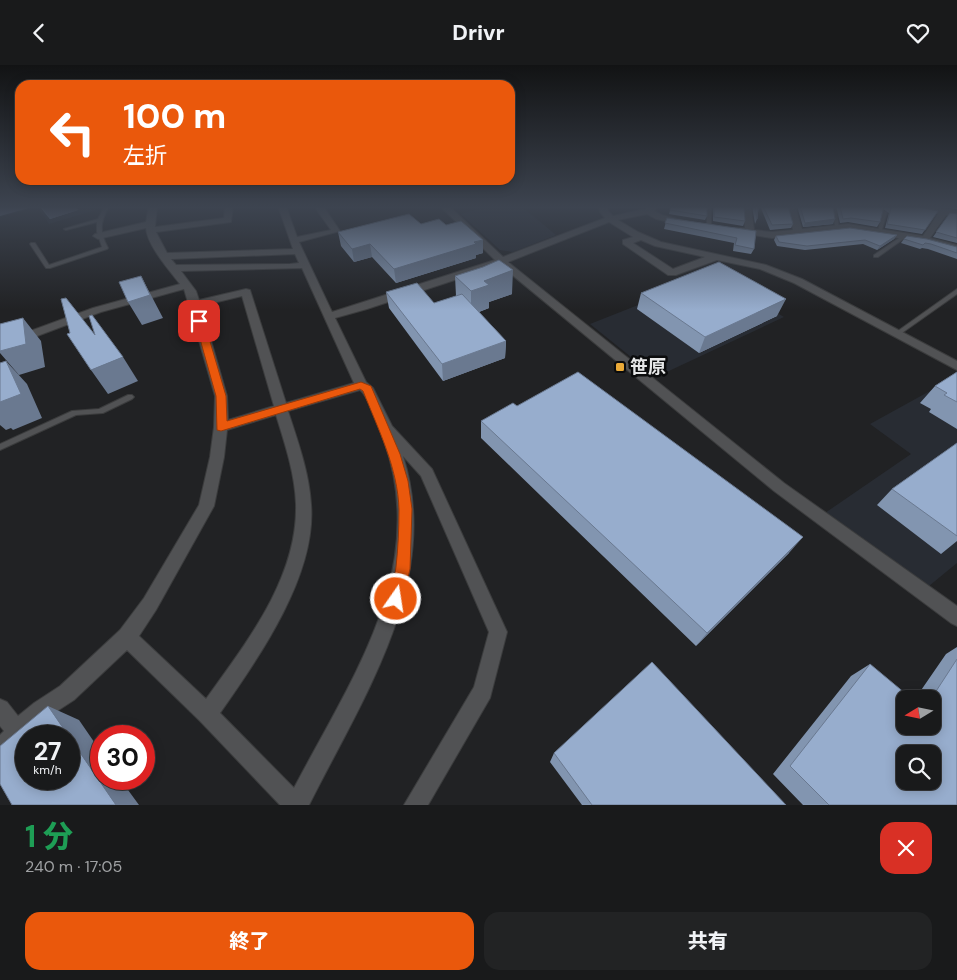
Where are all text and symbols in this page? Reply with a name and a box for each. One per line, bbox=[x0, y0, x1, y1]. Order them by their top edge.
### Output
text: Drivr bbox=[452, 18, 505, 47]
icon: back bbox=[25, 19, 53, 47]
icon: heart bbox=[904, 19, 932, 47]
text: 100 m bbox=[123, 93, 226, 139]
icon: left bbox=[40, 100, 105, 165]
text: 左折 bbox=[123, 141, 167, 170]
pin bbox=[178, 300, 220, 342]
icon: arrive bbox=[185, 307, 213, 335]
place label: 笹原 bbox=[630, 355, 666, 379]
marker: 笹原 bbox=[614, 361, 626, 373]
position arrow bbox=[369, 572, 421, 624]
north arrow bbox=[896, 690, 941, 735]
map controls bbox=[896, 690, 941, 790]
speed limit sign: 30 bbox=[90, 725, 155, 790]
text: 27 bbox=[34, 735, 61, 768]
button: search bbox=[896, 745, 941, 790]
text: km/h bbox=[33, 762, 62, 778]
text: 1 分 bbox=[25, 817, 73, 856]
button: close bbox=[880, 822, 932, 874]
text: 240 m · 17:05 bbox=[25, 856, 122, 877]
button: 終了 bbox=[25, 912, 474, 970]
button: 共有 bbox=[484, 912, 932, 970]

